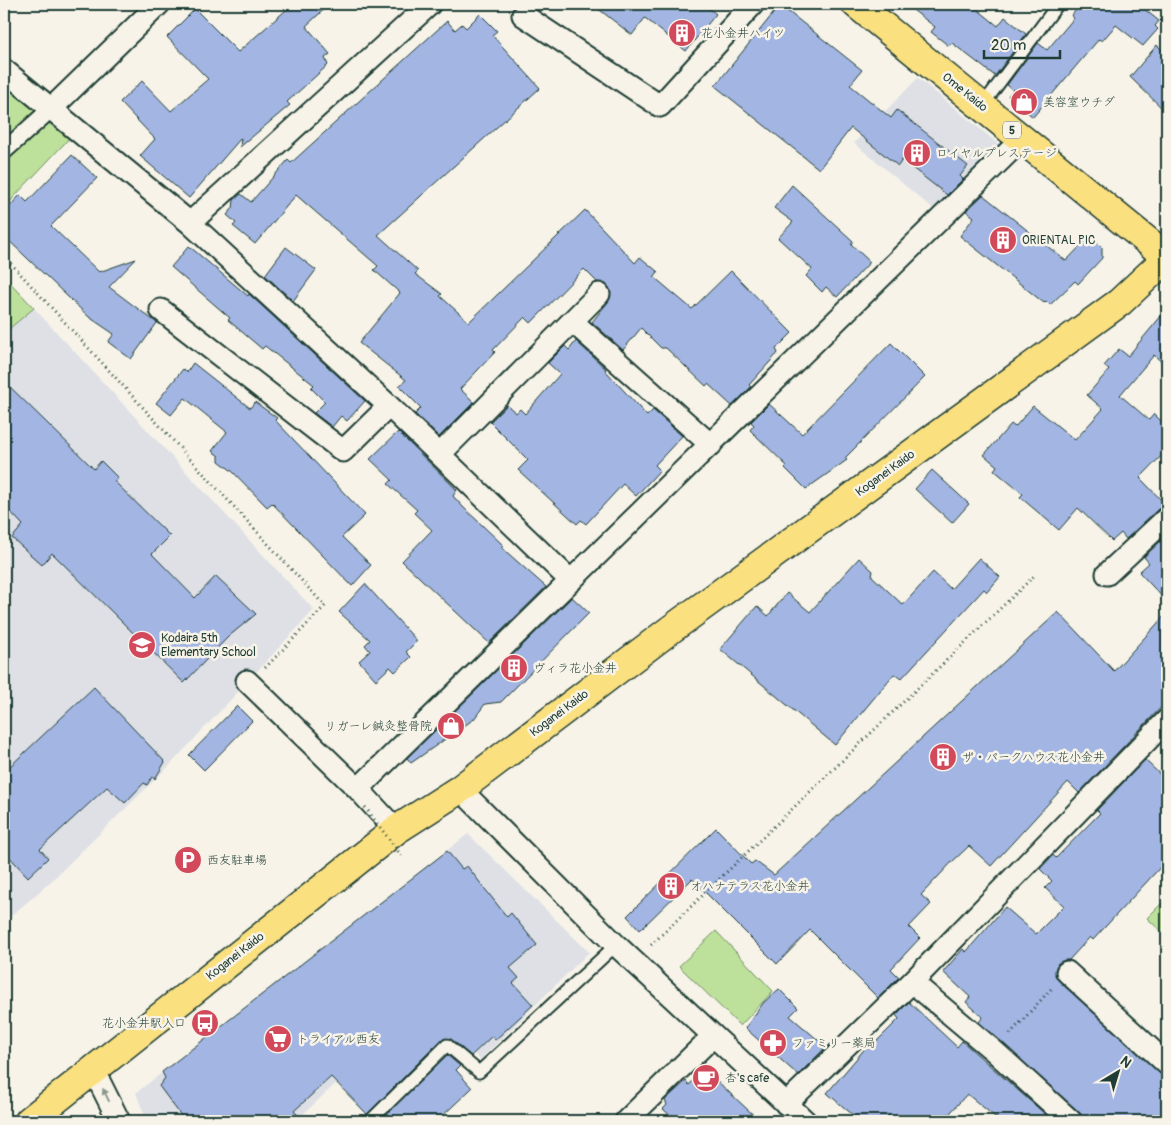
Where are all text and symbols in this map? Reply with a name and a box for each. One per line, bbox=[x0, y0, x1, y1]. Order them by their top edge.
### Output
building icon: 花小金井ハイツ bbox=[667, 18, 697, 48]
place label: 花小金井ハイツ bbox=[701, 26, 785, 41]
scale bar bbox=[984, 28, 1060, 60]
text: 20 m bbox=[991, 36, 1026, 55]
street label: Ome Kaido bbox=[939, 70, 991, 116]
shop icon: 美容室ウチダ bbox=[1009, 87, 1039, 117]
place label: 美容室ウチダ bbox=[1043, 95, 1115, 110]
road number: 5 bbox=[1003, 122, 1021, 138]
building icon: ロイヤルプレステージ bbox=[902, 138, 932, 168]
place label: ロイヤルプレステージ bbox=[936, 146, 1057, 161]
building icon: ORIENTAL PIC bbox=[988, 225, 1018, 255]
place label: ORIENTAL PIC bbox=[1022, 233, 1095, 248]
street label: Koganei Kaido bbox=[853, 447, 918, 500]
school or university icon: Kodaira 5th Elementary School bbox=[127, 630, 157, 660]
place label: Kodaira 5th Elementary School bbox=[161, 631, 256, 660]
building icon: ヴィラ花小金井 bbox=[499, 653, 529, 683]
place label: ヴィラ花小金井 bbox=[533, 661, 617, 676]
street label: Koganei Kaido bbox=[527, 686, 592, 740]
shop icon: リガーレ鍼灸整骨院 bbox=[436, 711, 466, 741]
place label: リガーレ鍼灸整骨院 bbox=[324, 719, 432, 734]
building icon: ザ・パークハウス花小金井 bbox=[928, 742, 958, 772]
place label: ザ・パークハウス花小金井 bbox=[962, 750, 1105, 765]
parking icon: 西友駐車場 bbox=[173, 845, 203, 875]
place label: 西友駐車場 bbox=[207, 853, 267, 868]
building icon: オハナテラス花小金井 bbox=[656, 871, 686, 901]
place label: オハナテラス花小金井 bbox=[690, 879, 810, 894]
street label: Koganei Kaido bbox=[203, 929, 268, 984]
bus stop icon: 花小金井駅入口 bbox=[190, 1008, 220, 1038]
place label: 花小金井駅入口 bbox=[102, 1016, 186, 1031]
supermarket icon: トライアル西友 bbox=[263, 1024, 293, 1054]
pharmacy icon: ファミリー薬局 bbox=[758, 1028, 788, 1058]
place label: トライアル西友 bbox=[297, 1032, 380, 1047]
place label: ファミリー薬局 bbox=[792, 1036, 876, 1051]
north arrow bbox=[1094, 1048, 1144, 1098]
text: N bbox=[1117, 1053, 1135, 1072]
cafe icon: 杏's cafe bbox=[691, 1063, 721, 1093]
place label: 杏's cafe bbox=[725, 1071, 769, 1086]
one-way arrow bbox=[102, 1088, 110, 1102]

